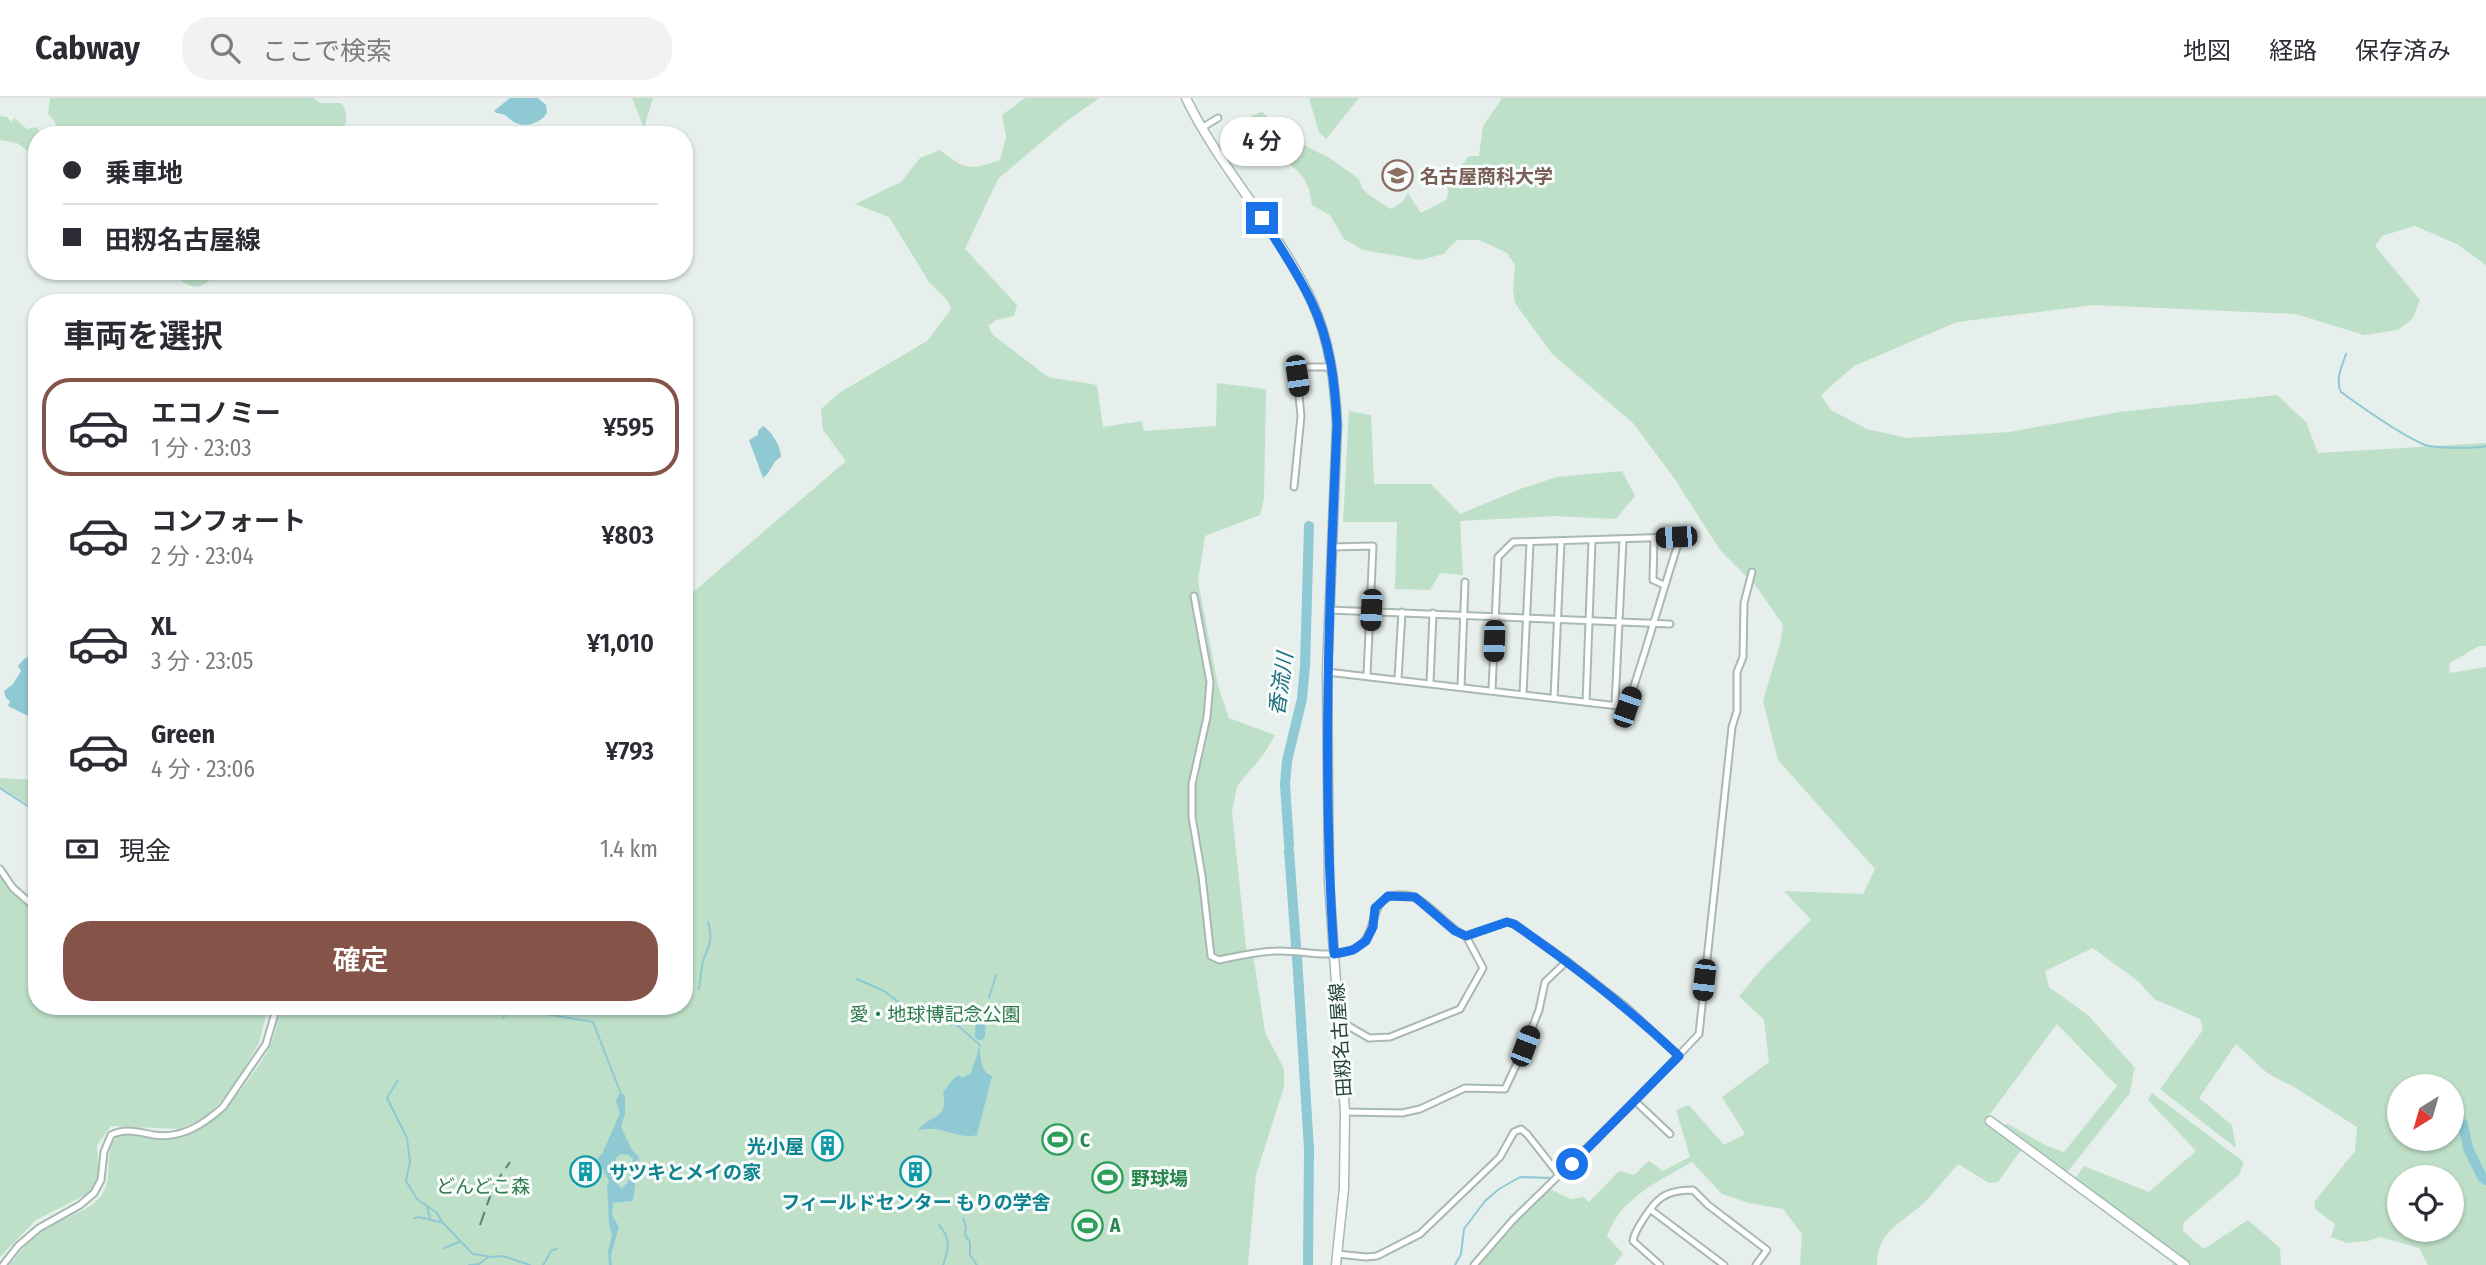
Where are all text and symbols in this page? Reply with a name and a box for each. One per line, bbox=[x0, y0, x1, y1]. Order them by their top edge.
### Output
search box bbox=[182, 17, 672, 80]
text: Cabway bbox=[35, 28, 140, 68]
icon: search bbox=[206, 29, 244, 67]
text: ここで検索 bbox=[262, 36, 392, 67]
text: 地図 bbox=[2183, 37, 2231, 65]
text: 経路 bbox=[2269, 37, 2317, 65]
text: 保存済み bbox=[2355, 37, 2451, 65]
callout: 4 分 bbox=[1220, 116, 1304, 166]
text: 4 分 bbox=[1242, 127, 1282, 155]
text: 乗車地 bbox=[105, 158, 183, 189]
school or university icon: 名古屋商科大学 bbox=[1380, 159, 1414, 193]
place label: 名古屋商科大学 bbox=[1420, 165, 1553, 188]
route end bbox=[1246, 202, 1278, 234]
text: 田籾名古屋線 bbox=[105, 225, 261, 256]
text: 車両を選択 bbox=[63, 317, 223, 355]
car bbox=[1284, 354, 1311, 398]
icon: car bbox=[67, 396, 130, 459]
text: エコノミー bbox=[151, 398, 281, 429]
text: ¥595 bbox=[603, 412, 654, 443]
text: 1 分 · 23:03 bbox=[151, 434, 252, 462]
icon: car bbox=[67, 504, 130, 567]
text: コンフォート bbox=[151, 506, 306, 537]
text: ¥803 bbox=[602, 520, 654, 551]
car bbox=[1655, 525, 1698, 549]
text: 2 分 · 23:04 bbox=[151, 542, 254, 570]
car bbox=[1360, 588, 1383, 632]
text: XL bbox=[151, 611, 177, 642]
icon: car bbox=[67, 612, 130, 675]
car bbox=[1483, 620, 1506, 662]
text: ¥1,010 bbox=[587, 628, 654, 659]
text: 3 分 · 23:05 bbox=[151, 647, 253, 675]
water label: 香流川 bbox=[1264, 649, 1299, 717]
car bbox=[1611, 684, 1644, 730]
text: Green bbox=[151, 719, 215, 750]
icon: car bbox=[67, 720, 130, 783]
text: ¥793 bbox=[605, 736, 654, 767]
text: 4 分 · 23:06 bbox=[151, 755, 255, 783]
icon: cash bbox=[63, 830, 101, 868]
text: 1.4 km bbox=[600, 835, 658, 863]
text: 現金 bbox=[119, 836, 171, 867]
button: 確定 bbox=[63, 921, 658, 1001]
car bbox=[1692, 958, 1717, 1002]
street label: 田籾名古屋線 bbox=[1325, 982, 1356, 1098]
park label: 愛・地球博記念公園 bbox=[849, 1003, 1021, 1026]
car bbox=[1508, 1023, 1543, 1069]
north arrow bbox=[2387, 1074, 2464, 1152]
map controls bbox=[2387, 1074, 2464, 1242]
sports icon: C bbox=[1040, 1123, 1074, 1157]
building icon: 光小屋 bbox=[810, 1129, 844, 1163]
place label: C bbox=[1080, 1129, 1090, 1152]
place label: 光小屋 bbox=[747, 1135, 804, 1158]
route start bbox=[1556, 1148, 1588, 1180]
building icon: フィールドセンター もりの学舎 bbox=[899, 1154, 933, 1188]
building icon: サツキとメイの家 bbox=[569, 1155, 603, 1189]
place label: サツキとメイの家 bbox=[609, 1161, 761, 1184]
sports icon: 野球場 bbox=[1091, 1161, 1125, 1195]
button: locate bbox=[2387, 1165, 2464, 1242]
place label: 野球場 bbox=[1131, 1167, 1188, 1190]
park label: どんどこ森 bbox=[436, 1175, 530, 1198]
place label: フィールドセンター もりの学舎 bbox=[781, 1191, 1051, 1214]
sports icon: A bbox=[1070, 1208, 1104, 1242]
place label: A bbox=[1109, 1214, 1121, 1237]

